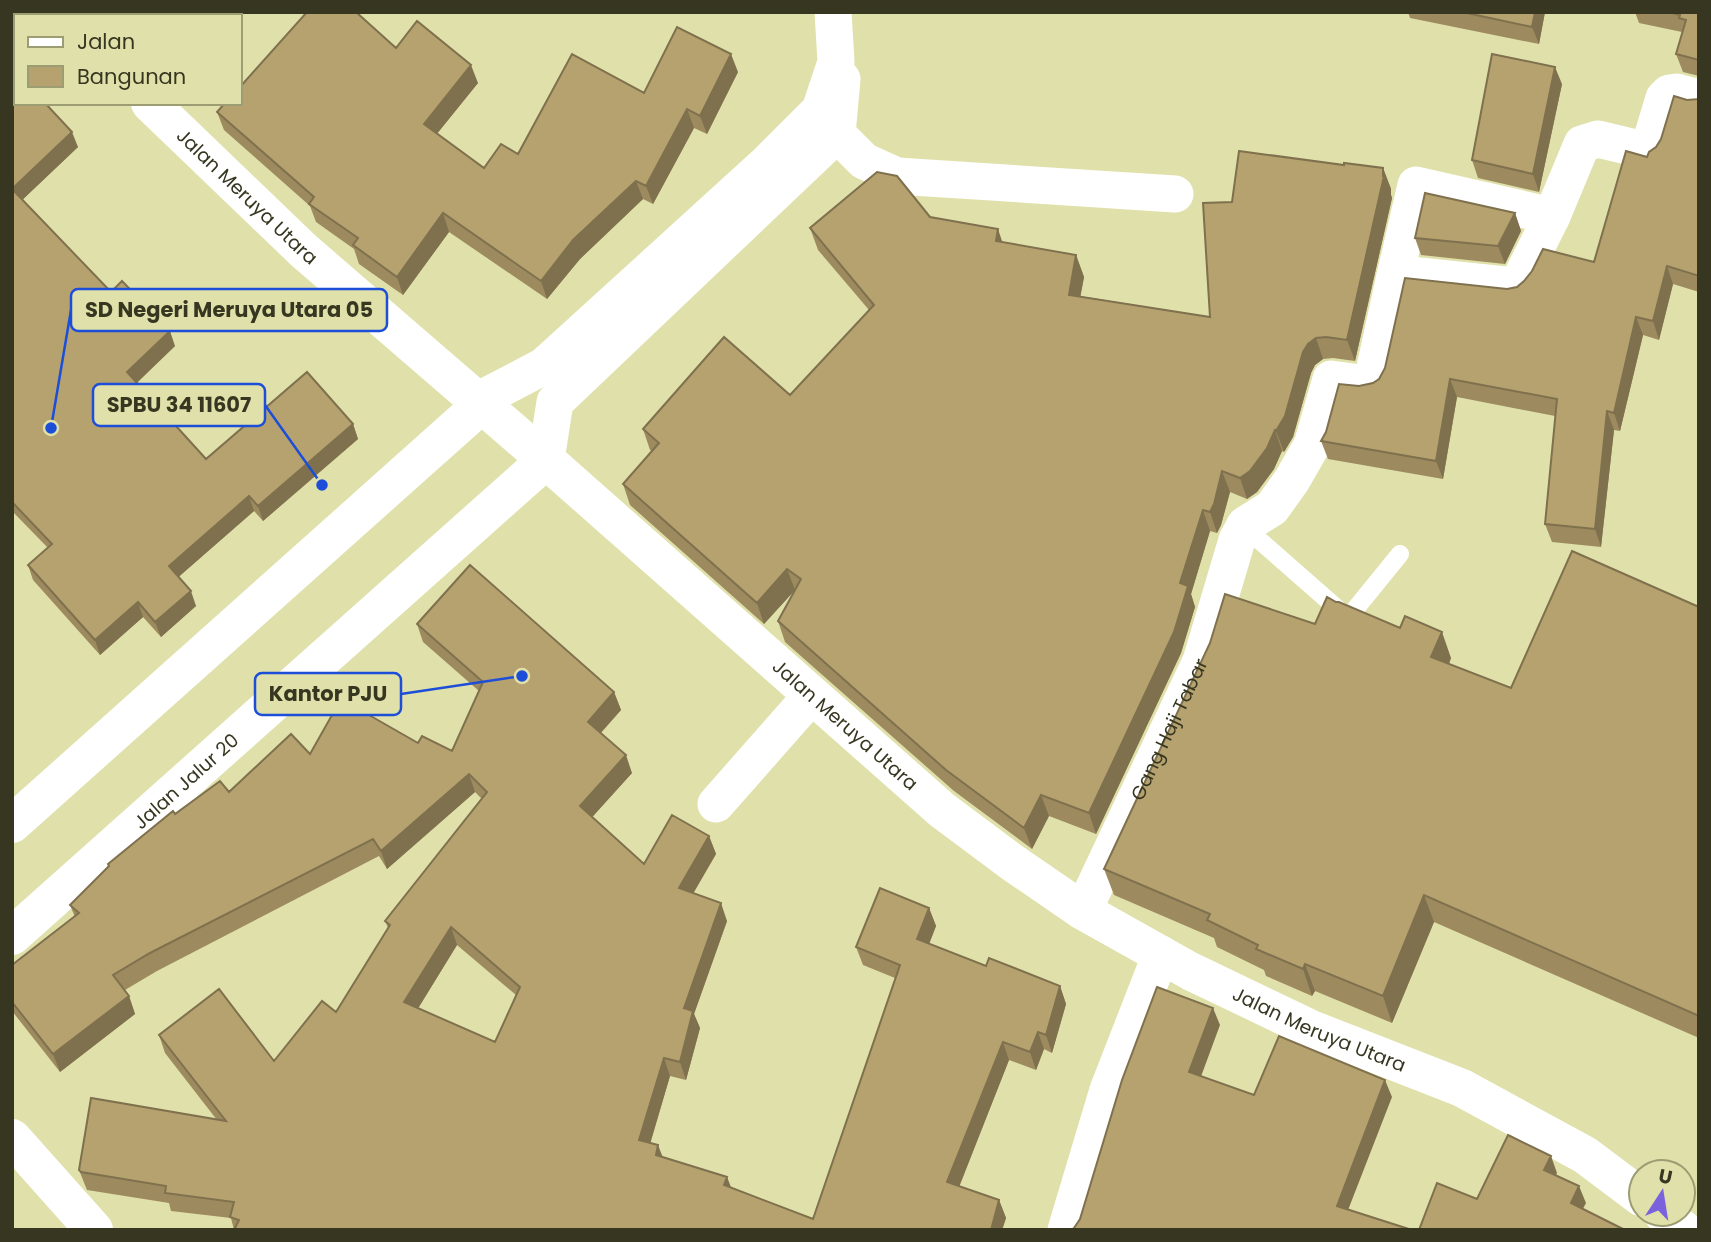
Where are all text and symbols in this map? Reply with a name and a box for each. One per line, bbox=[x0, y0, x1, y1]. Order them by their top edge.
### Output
legend bbox=[14, 14, 242, 105]
text: Jalan bbox=[77, 27, 135, 56]
text: Bangunan bbox=[77, 62, 186, 91]
street label: Jalan Meruya Utara bbox=[171, 122, 324, 271]
callout: SD Negeri Meruya Utara 05 bbox=[71, 289, 387, 331]
text: SD Negeri Meruya Utara 05 bbox=[85, 295, 373, 324]
callout: SPBU 34 11607 bbox=[93, 384, 265, 426]
text: SPBU 34 11607 bbox=[107, 390, 251, 419]
street label: Jalan Meruya Utara bbox=[767, 653, 924, 796]
street label: Gang Haji Tabar bbox=[1124, 654, 1214, 805]
callout: Kantor PJU bbox=[255, 673, 401, 715]
text: Kantor PJU bbox=[269, 679, 387, 708]
street label: Jalan Jalur 20 bbox=[127, 727, 244, 835]
street label: Jalan Meruya Utara bbox=[1228, 980, 1410, 1078]
north arrow bbox=[1627, 1158, 1697, 1228]
text: U bbox=[1656, 1162, 1675, 1191]

